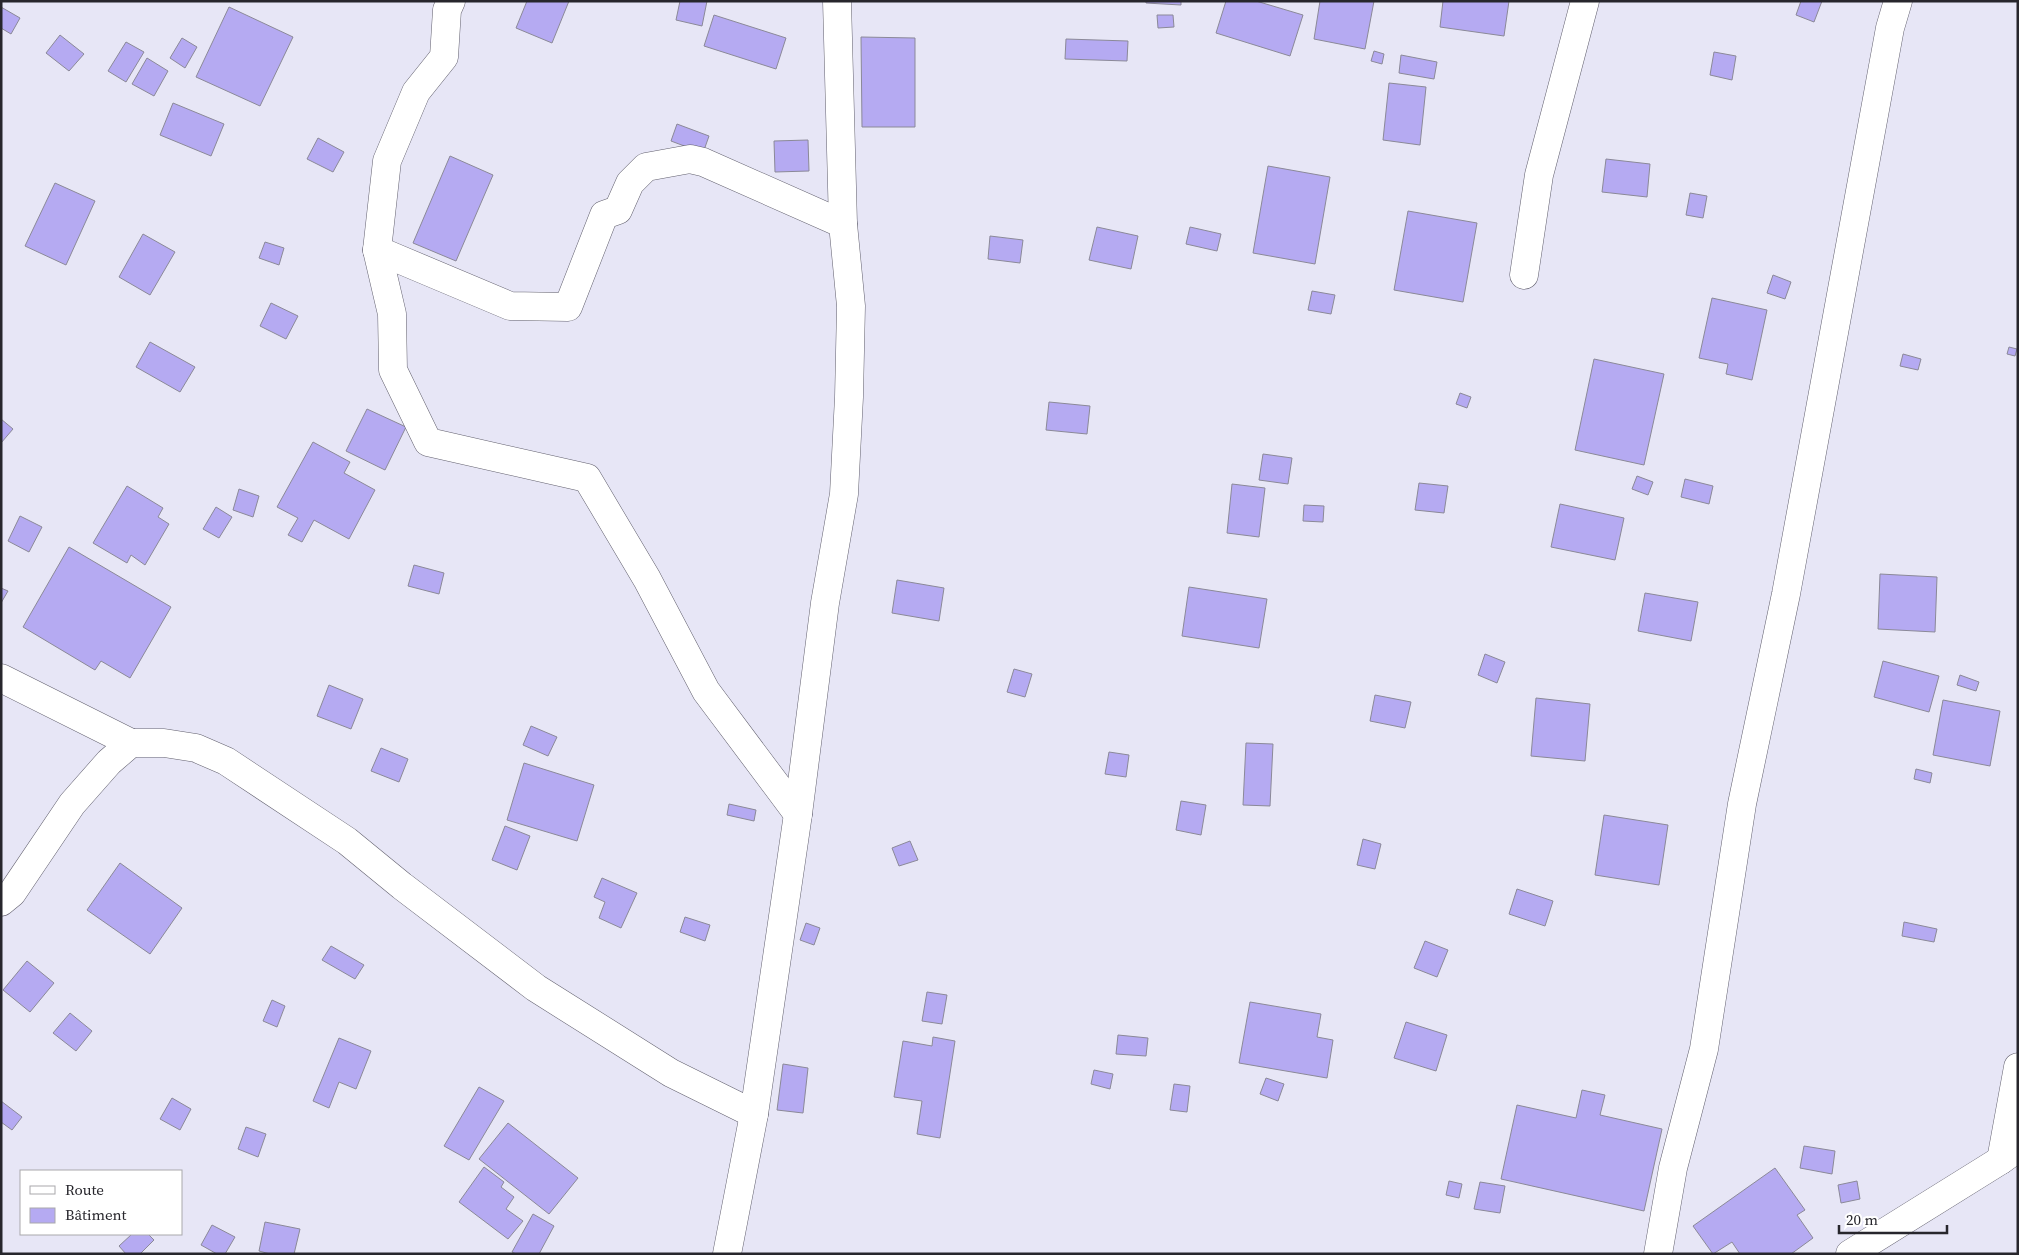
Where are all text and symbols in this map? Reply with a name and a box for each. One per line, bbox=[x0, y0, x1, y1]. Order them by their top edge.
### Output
legend bbox=[20, 1170, 182, 1235]
text: Route bbox=[65, 1179, 104, 1200]
scale bar bbox=[1839, 1202, 1946, 1234]
text: Bâtiment bbox=[65, 1204, 127, 1225]
text: 20 m bbox=[1846, 1209, 1878, 1230]

